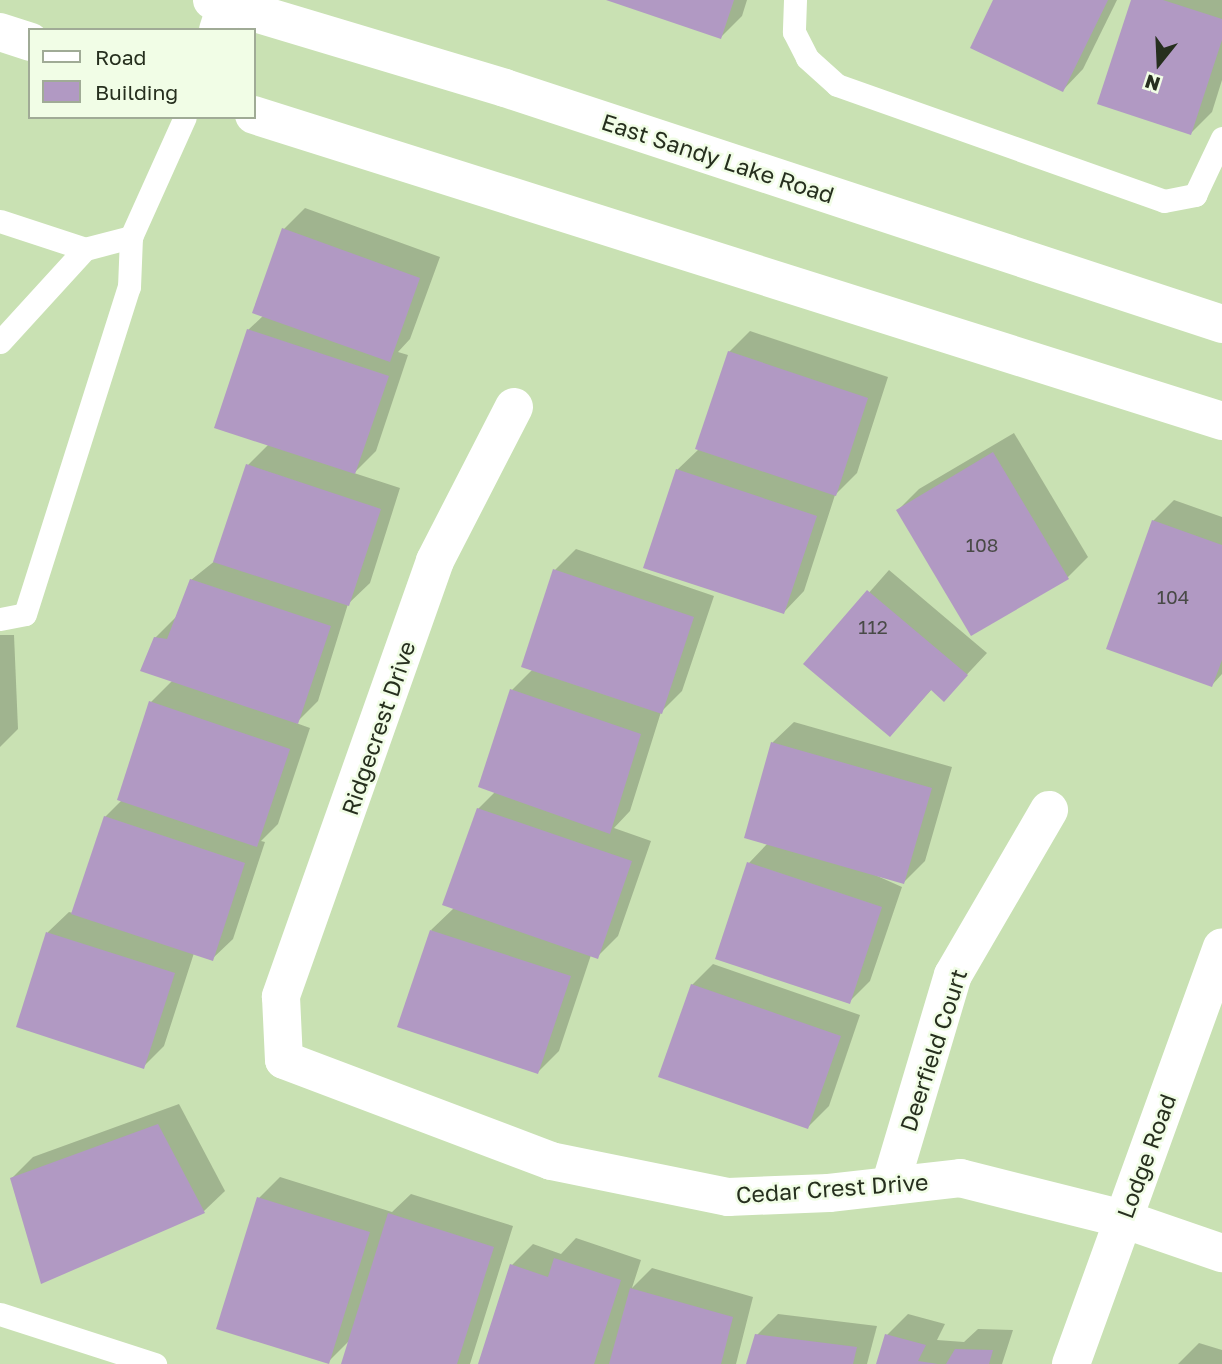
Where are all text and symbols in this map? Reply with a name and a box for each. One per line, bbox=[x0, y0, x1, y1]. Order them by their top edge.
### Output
legend bbox=[28, 28, 256, 119]
north arrow bbox=[1124, 28, 1194, 98]
text: Road bbox=[95, 44, 146, 70]
text: N bbox=[1142, 70, 1163, 97]
text: Building bbox=[95, 79, 178, 105]
street label: East Sandy Lake Road bbox=[598, 107, 838, 209]
house number: 108 bbox=[966, 534, 998, 556]
house number: 104 bbox=[1157, 586, 1189, 608]
house number: 112 bbox=[858, 616, 888, 638]
street label: Ridgecrest Drive bbox=[335, 637, 421, 819]
street label: Deerfield Court bbox=[894, 965, 972, 1135]
street label: Lodge Road bbox=[1111, 1090, 1181, 1222]
street label: Cedar Crest Drive bbox=[735, 1168, 929, 1208]

